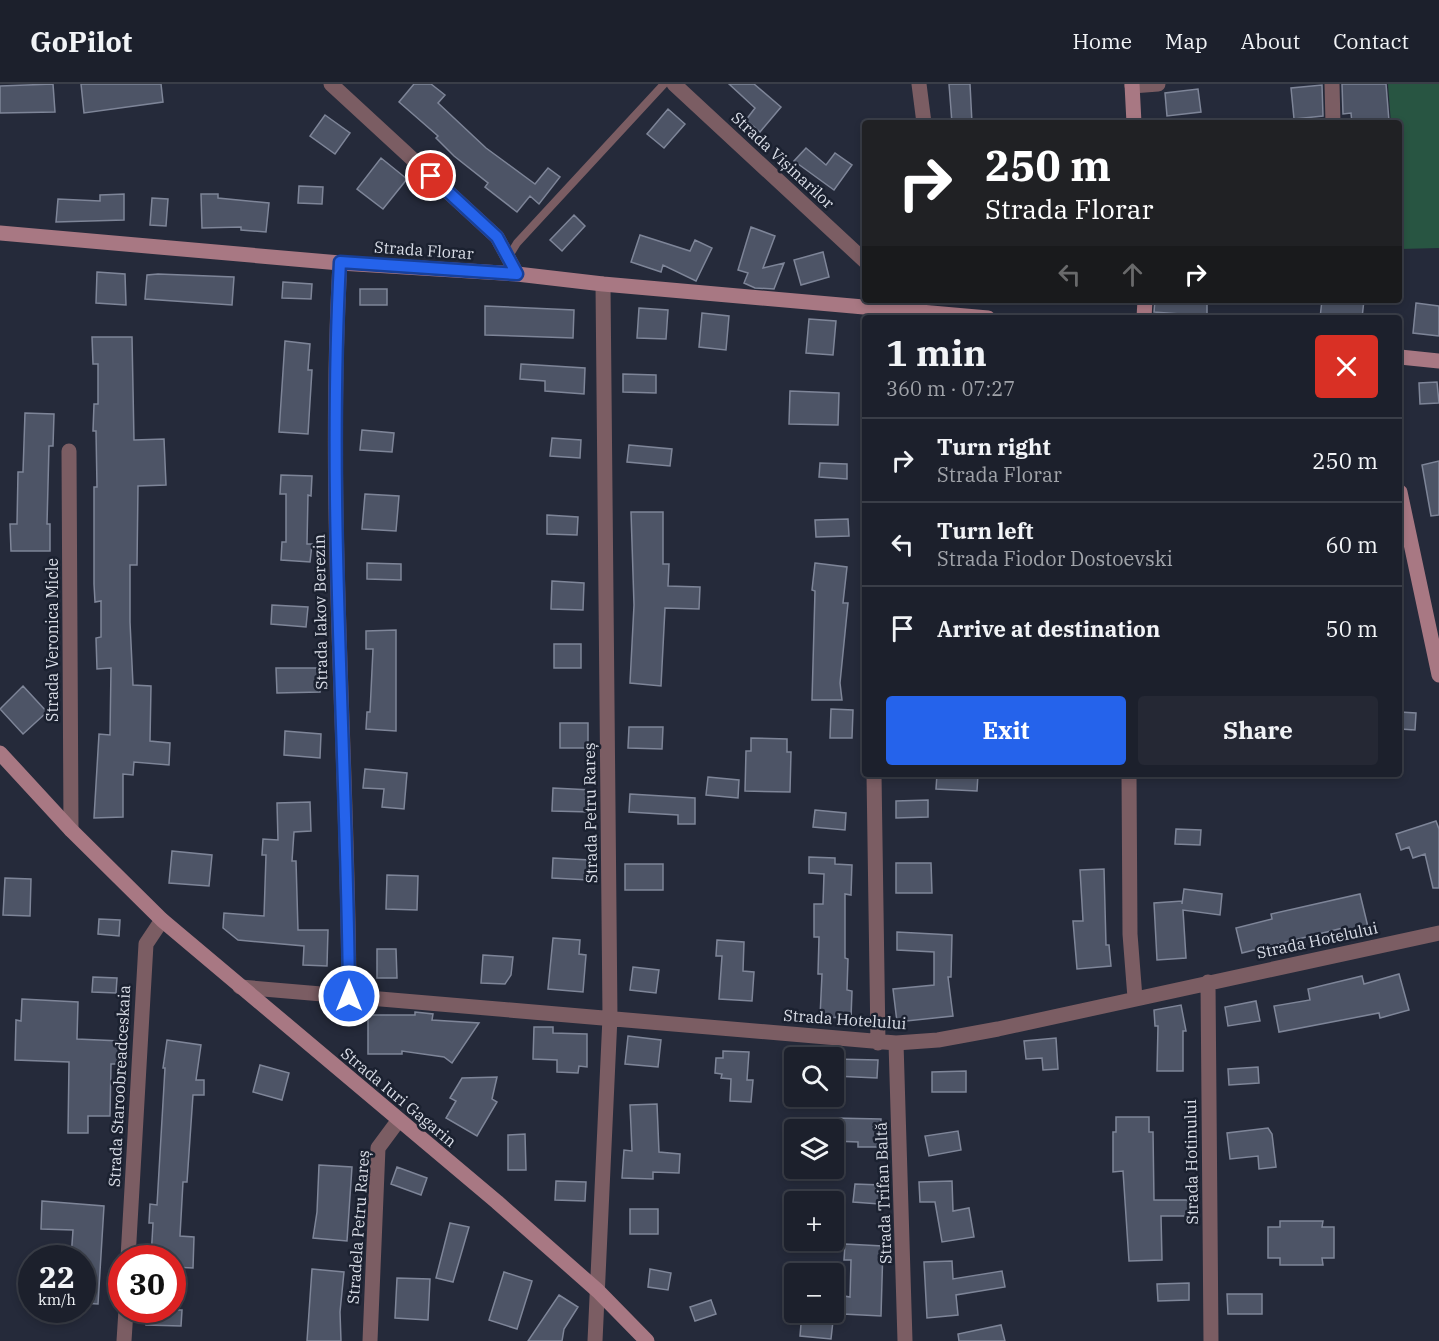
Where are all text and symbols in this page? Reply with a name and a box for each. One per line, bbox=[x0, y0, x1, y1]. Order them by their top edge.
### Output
text: GoPilot bbox=[30, 23, 132, 60]
text: Home bbox=[1072, 27, 1132, 55]
text: Map bbox=[1165, 27, 1208, 55]
text: About bbox=[1241, 27, 1300, 55]
text: Contact bbox=[1333, 27, 1409, 55]
street label: Strada Vișinarilor bbox=[727, 107, 839, 213]
text: 250 m bbox=[985, 138, 1111, 193]
icon: right bbox=[886, 144, 964, 222]
pin bbox=[405, 150, 456, 201]
icon: arrive bbox=[414, 159, 447, 192]
text: Strada Florar bbox=[985, 191, 1153, 226]
street label: Strada Florar bbox=[374, 237, 474, 263]
icon: left bbox=[1053, 258, 1086, 291]
icon: ahead bbox=[1116, 258, 1149, 291]
icon: right bbox=[1179, 258, 1212, 291]
text: 1 min bbox=[886, 329, 987, 376]
button: close bbox=[1315, 335, 1378, 398]
text: 360 m · 07:27 bbox=[886, 375, 1015, 402]
text: Turn right bbox=[937, 432, 1051, 461]
icon: right bbox=[886, 444, 919, 477]
text: 250 m bbox=[1312, 446, 1378, 475]
text: Strada Florar bbox=[937, 461, 1062, 488]
text: Turn left bbox=[937, 516, 1033, 545]
icon: left bbox=[886, 528, 919, 561]
text: 60 m bbox=[1326, 530, 1378, 559]
street label: Strada Iakov Berezin bbox=[309, 534, 331, 690]
text: Strada Fiodor Dostoevski bbox=[937, 545, 1173, 572]
street label: Strada Veronica Micle bbox=[42, 558, 62, 722]
icon: arrive bbox=[886, 612, 919, 645]
text: Arrive at destination bbox=[937, 614, 1160, 643]
text: 50 m bbox=[1326, 614, 1378, 643]
button: Exit bbox=[886, 696, 1126, 765]
button: Share bbox=[1138, 696, 1378, 765]
street label: Strada Petru Rareș bbox=[579, 742, 601, 884]
street label: Strada Hotelului bbox=[1255, 917, 1379, 963]
position arrow bbox=[317, 964, 381, 1028]
street label: Strada Staroobreadceskaia bbox=[104, 984, 134, 1188]
street label: Strada Hotelului bbox=[783, 1005, 907, 1033]
street label: Strada Iuri Gagarin bbox=[337, 1043, 461, 1151]
map controls bbox=[784, 1047, 844, 1323]
button: search bbox=[784, 1047, 844, 1107]
street label: Strada Hotinului bbox=[1180, 1099, 1202, 1225]
button: layers bbox=[784, 1119, 844, 1179]
street label: Strada Trifan Baltă bbox=[871, 1121, 895, 1264]
street label: Stradela Petru Rareș bbox=[343, 1149, 373, 1305]
button: + bbox=[784, 1191, 844, 1251]
speed limit sign: 30 bbox=[108, 1245, 186, 1323]
text: 22 bbox=[39, 1257, 75, 1296]
button: − bbox=[784, 1263, 844, 1323]
text: km/h bbox=[38, 1290, 76, 1309]

